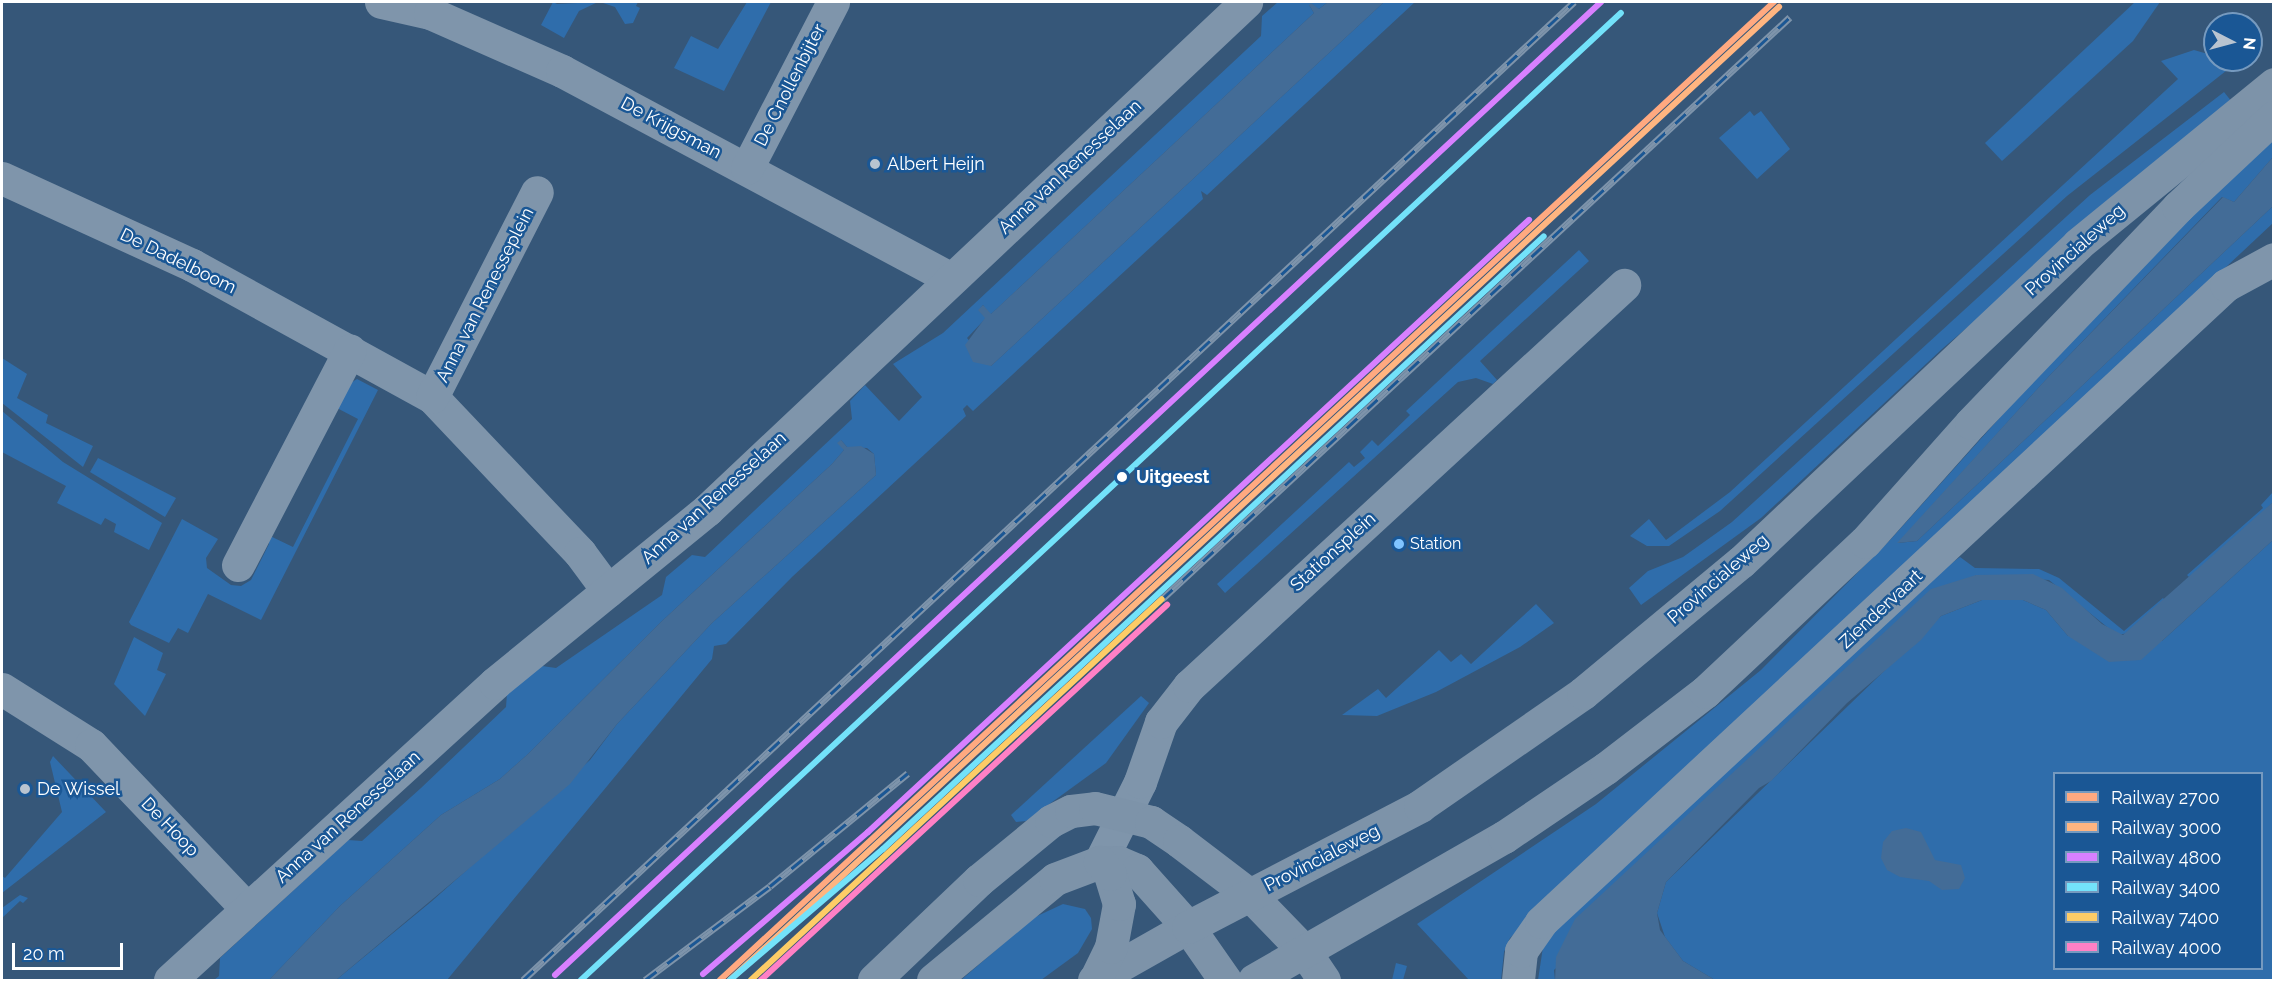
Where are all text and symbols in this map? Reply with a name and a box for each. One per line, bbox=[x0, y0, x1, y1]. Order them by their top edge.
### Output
north arrow bbox=[2203, 12, 2263, 72]
street label: De Cnollenbijter bbox=[750, 20, 830, 150]
text: N bbox=[2239, 37, 2259, 51]
street label: De Krijgsman bbox=[617, 93, 725, 163]
street label: Anna van Renesselaan bbox=[994, 95, 1146, 239]
place label: Albert Heijn bbox=[887, 153, 985, 175]
marker: Albert Heijn bbox=[868, 157, 882, 171]
street label: Provincialeweg bbox=[2021, 200, 2129, 300]
street label: Anna van Renesseplein bbox=[431, 204, 539, 386]
street label: De Dadelboom bbox=[116, 224, 240, 298]
street label: Anna van Renesselaan bbox=[637, 427, 791, 569]
place label: Uitgeest bbox=[1136, 466, 1210, 488]
marker: Uitgeest bbox=[1113, 468, 1131, 486]
street label: Stationsplein bbox=[1286, 508, 1380, 596]
street label: Provincialeweg bbox=[1663, 529, 1773, 629]
place label: Station bbox=[1410, 534, 1461, 554]
marker: Station bbox=[1393, 538, 1405, 550]
street label: Ziendervaart bbox=[1835, 565, 1927, 653]
street label: Anna van Renesselaan bbox=[271, 746, 425, 888]
legend bbox=[2053, 772, 2263, 970]
place label: De Wissel bbox=[37, 778, 121, 800]
marker: De Wissel bbox=[18, 782, 32, 796]
text: Railway 2700 bbox=[2111, 787, 2220, 808]
street label: De Hoop bbox=[137, 793, 203, 861]
text: Railway 3000 bbox=[2111, 817, 2221, 838]
street label: Provincialeweg bbox=[1261, 820, 1383, 896]
text: Railway 4800 bbox=[2111, 847, 2221, 868]
text: Railway 3400 bbox=[2111, 877, 2220, 898]
text: Railway 7400 bbox=[2111, 907, 2219, 928]
scale bar bbox=[15, 931, 126, 969]
text: Railway 4000 bbox=[2111, 937, 2222, 958]
text: 20 m bbox=[23, 943, 65, 964]

